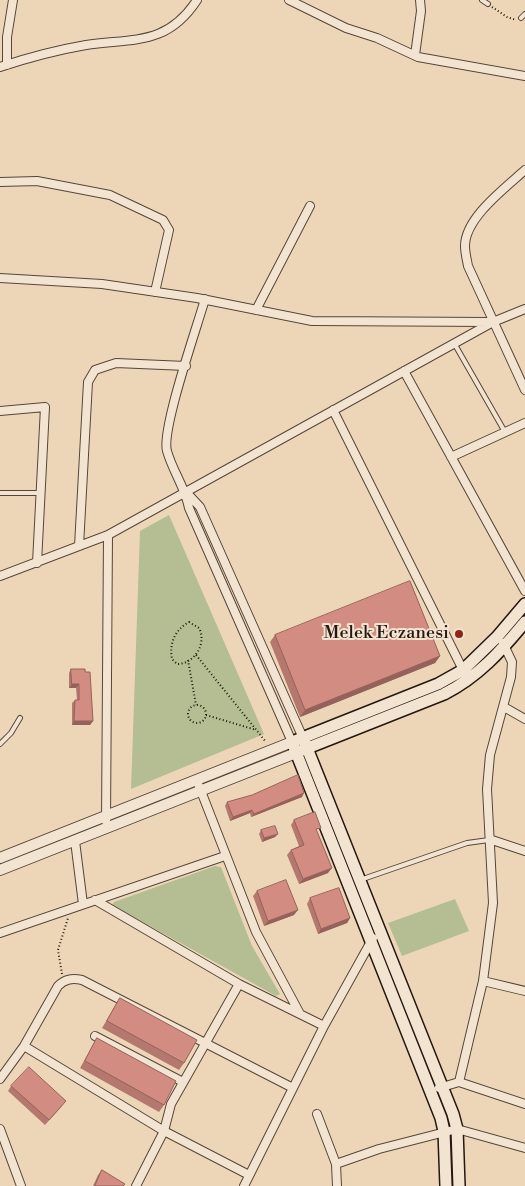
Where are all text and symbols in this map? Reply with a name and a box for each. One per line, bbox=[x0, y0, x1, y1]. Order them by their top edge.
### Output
place label: Melek Eczanesi bbox=[324, 623, 449, 645]
marker: Melek Eczanesi bbox=[453, 628, 465, 640]

